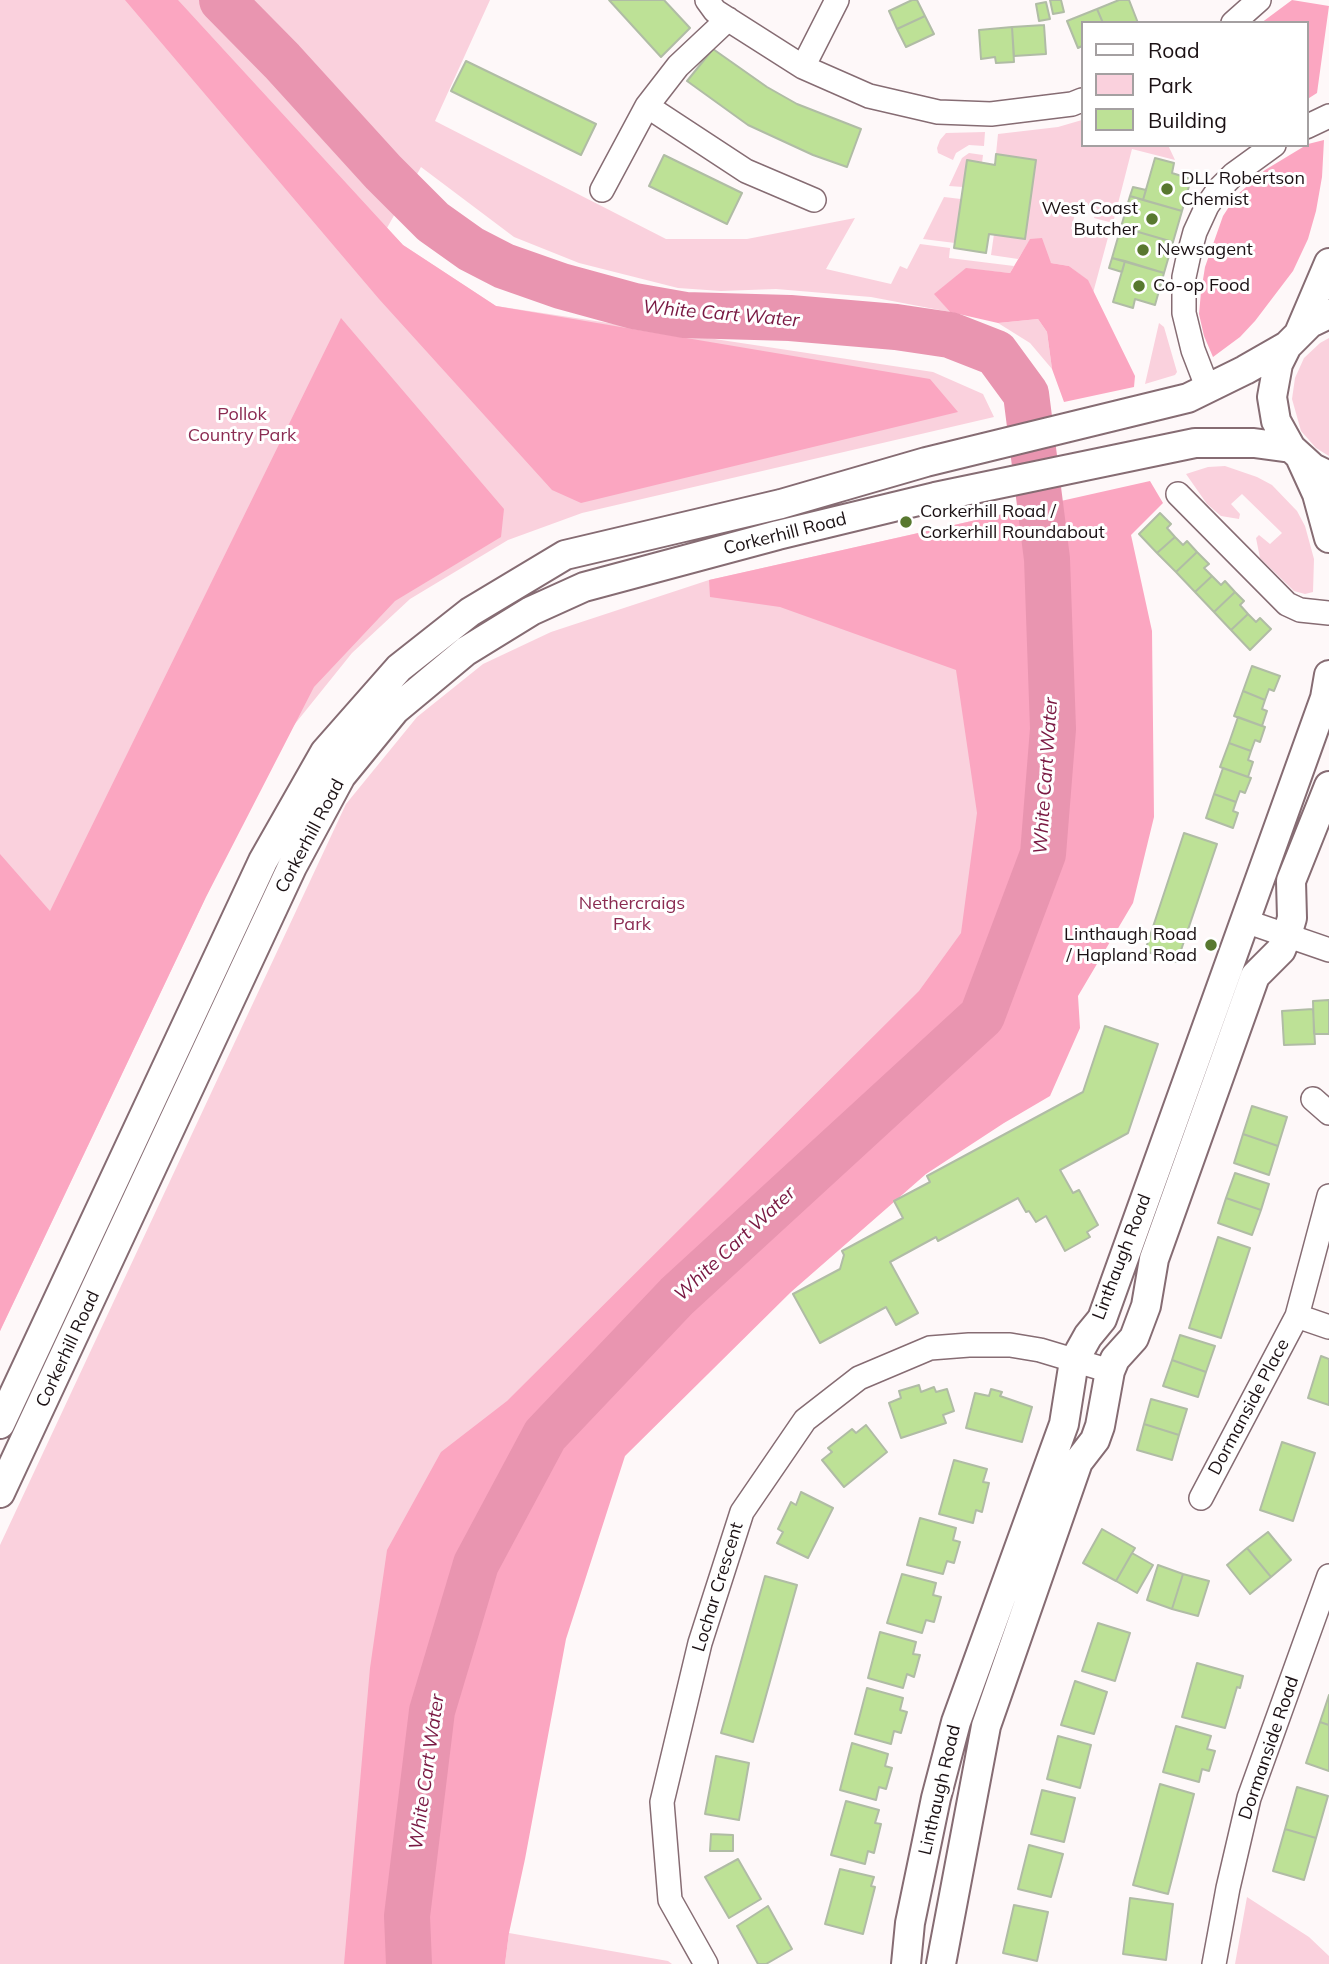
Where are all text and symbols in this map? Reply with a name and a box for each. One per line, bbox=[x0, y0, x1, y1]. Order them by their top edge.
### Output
legend bbox=[1080, 21, 1308, 147]
text: Road bbox=[1148, 37, 1199, 63]
text: Park bbox=[1148, 72, 1192, 98]
text: Building bbox=[1148, 107, 1227, 133]
place label: DLL Robertson Chemist bbox=[1181, 168, 1305, 210]
marker: DLL Robertson Chemist bbox=[1159, 181, 1175, 197]
place label: West Coast Butcher bbox=[1042, 198, 1138, 241]
marker: West Coast Butcher bbox=[1144, 211, 1160, 227]
place label: Newsagent bbox=[1157, 239, 1253, 261]
marker: Newsagent bbox=[1135, 242, 1151, 258]
place label: Co-op Food bbox=[1153, 275, 1250, 297]
marker: Co-op Food bbox=[1131, 278, 1147, 294]
water label: White Cart Water bbox=[642, 296, 800, 332]
park label: Pollok Country Park bbox=[188, 404, 296, 446]
place label: Corkerhill Road / Corkerhill Roundabout bbox=[920, 501, 1105, 544]
street label: Corkerhill Road bbox=[721, 508, 849, 560]
marker: Corkerhill Road / Corkerhill Roundabout bbox=[898, 514, 914, 530]
water label: White Cart Water bbox=[1029, 697, 1063, 855]
street label: Corkerhill Road bbox=[271, 775, 349, 897]
park label: Nethercraigs Park bbox=[579, 893, 685, 936]
place label: Linthaugh Road / Hapland Road bbox=[1064, 924, 1197, 967]
marker: Linthaugh Road / Hapland Road bbox=[1203, 937, 1219, 953]
water label: White Cart Water bbox=[670, 1182, 800, 1306]
street label: Linthaugh Road bbox=[1088, 1191, 1156, 1323]
street label: Corkerhill Road bbox=[32, 1287, 104, 1411]
street label: Dormanside Place bbox=[1204, 1335, 1294, 1479]
street label: Lochar Crescent bbox=[688, 1520, 748, 1654]
street label: Dormanside Road bbox=[1234, 1674, 1304, 1822]
water label: White Cart Water bbox=[405, 1693, 449, 1851]
street label: Linthaugh Road bbox=[915, 1723, 965, 1857]

